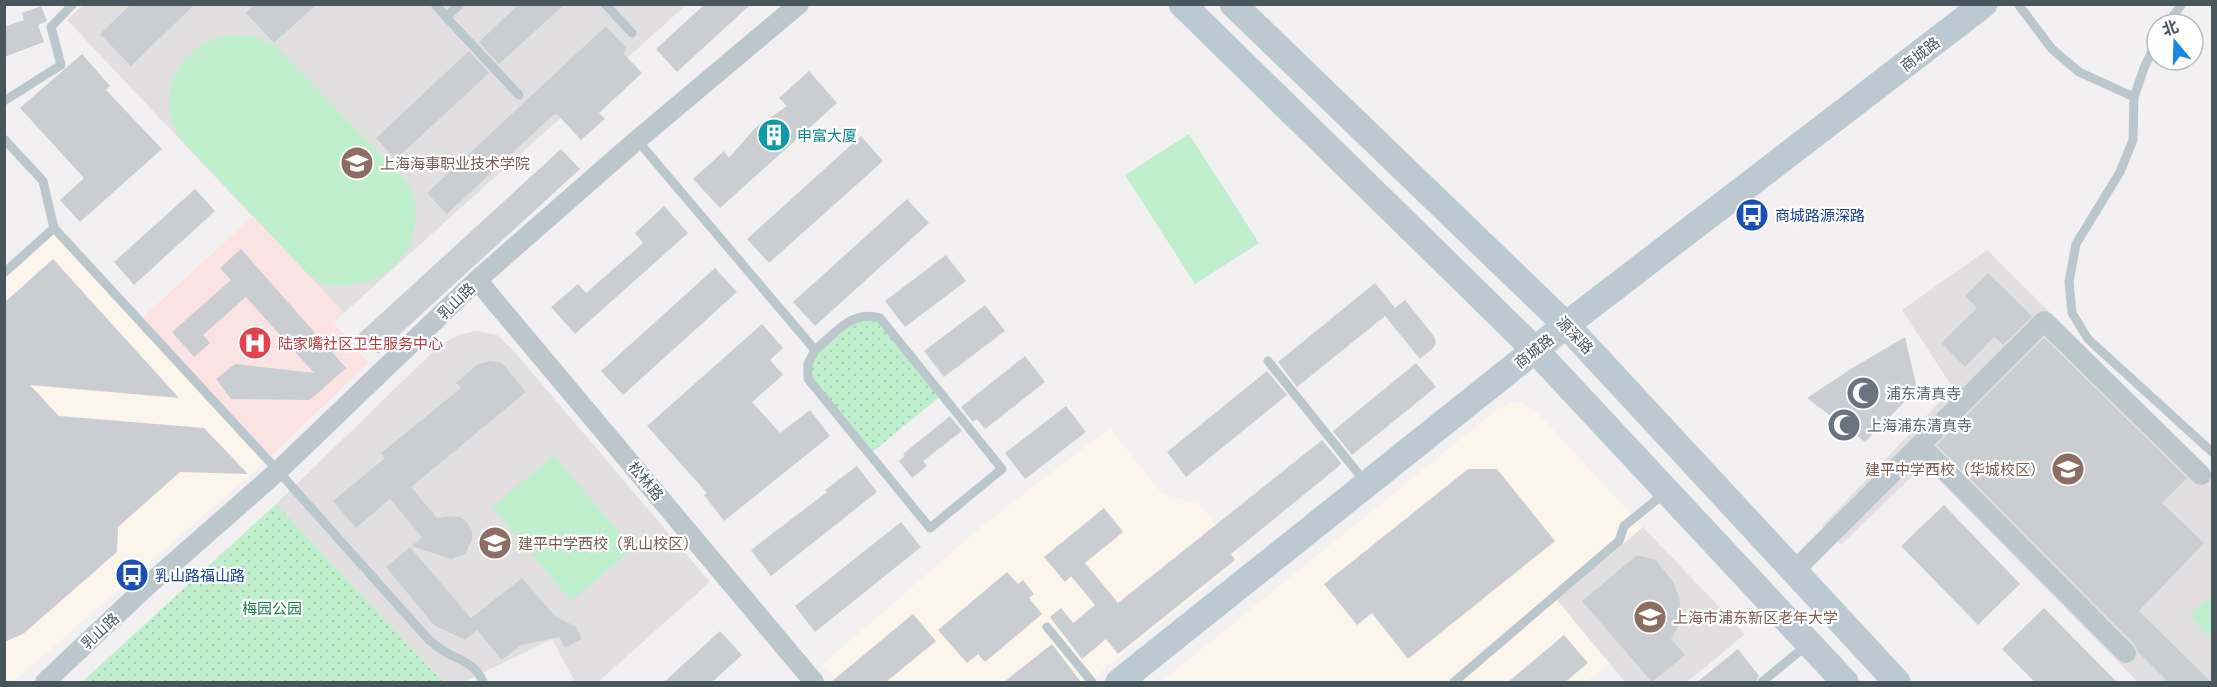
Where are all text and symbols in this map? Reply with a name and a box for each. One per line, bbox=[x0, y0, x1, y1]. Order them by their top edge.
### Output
north arrow bbox=[2145, 12, 2205, 72]
text: 北 bbox=[2160, 18, 2181, 39]
street label: 商城路 bbox=[1897, 33, 1943, 75]
building icon: 申富大厦 bbox=[756, 117, 792, 153]
place label: 申富大厦 bbox=[797, 127, 857, 144]
school or university icon: 上海海事职业技术学院 bbox=[339, 145, 375, 181]
place label: 上海海事职业技术学院 bbox=[380, 155, 530, 172]
bus stop icon: 商城路源深路 bbox=[1734, 197, 1770, 233]
place label: 商城路源深路 bbox=[1775, 207, 1865, 224]
street label: 乳山路 bbox=[434, 279, 478, 323]
street label: 源深路 bbox=[1553, 313, 1597, 357]
hospital icon: 陆家嘴社区卫生服务中心 bbox=[237, 325, 273, 361]
street label: 商城路 bbox=[1511, 330, 1557, 372]
place label: 陆家嘴社区卫生服务中心 bbox=[278, 335, 443, 352]
mosque icon: 浦东清真寺 bbox=[1845, 375, 1881, 411]
place label: 浦东清真寺 bbox=[1886, 385, 1961, 402]
mosque icon: 上海浦东清真寺 bbox=[1826, 407, 1862, 443]
place label: 上海浦东清真寺 bbox=[1867, 417, 1972, 434]
school or university icon: 建平中学西校（华城校区） bbox=[2050, 451, 2086, 487]
street label: 松林路 bbox=[625, 458, 667, 504]
place label: 建平中学西校（华城校区） bbox=[1865, 461, 2045, 478]
school or university icon: 建平中学西校（乳山校区） bbox=[477, 525, 513, 561]
place label: 建平中学西校（乳山校区） bbox=[518, 535, 698, 552]
bus stop icon: 乳山路福山路 bbox=[114, 557, 150, 593]
place label: 乳山路福山路 bbox=[155, 567, 245, 584]
school or university icon: 上海市浦东新区老年大学 bbox=[1632, 599, 1668, 635]
park label: 梅园公园 bbox=[242, 600, 302, 617]
street label: 乳山路 bbox=[78, 609, 122, 653]
place label: 上海市浦东新区老年大学 bbox=[1673, 609, 1838, 626]

